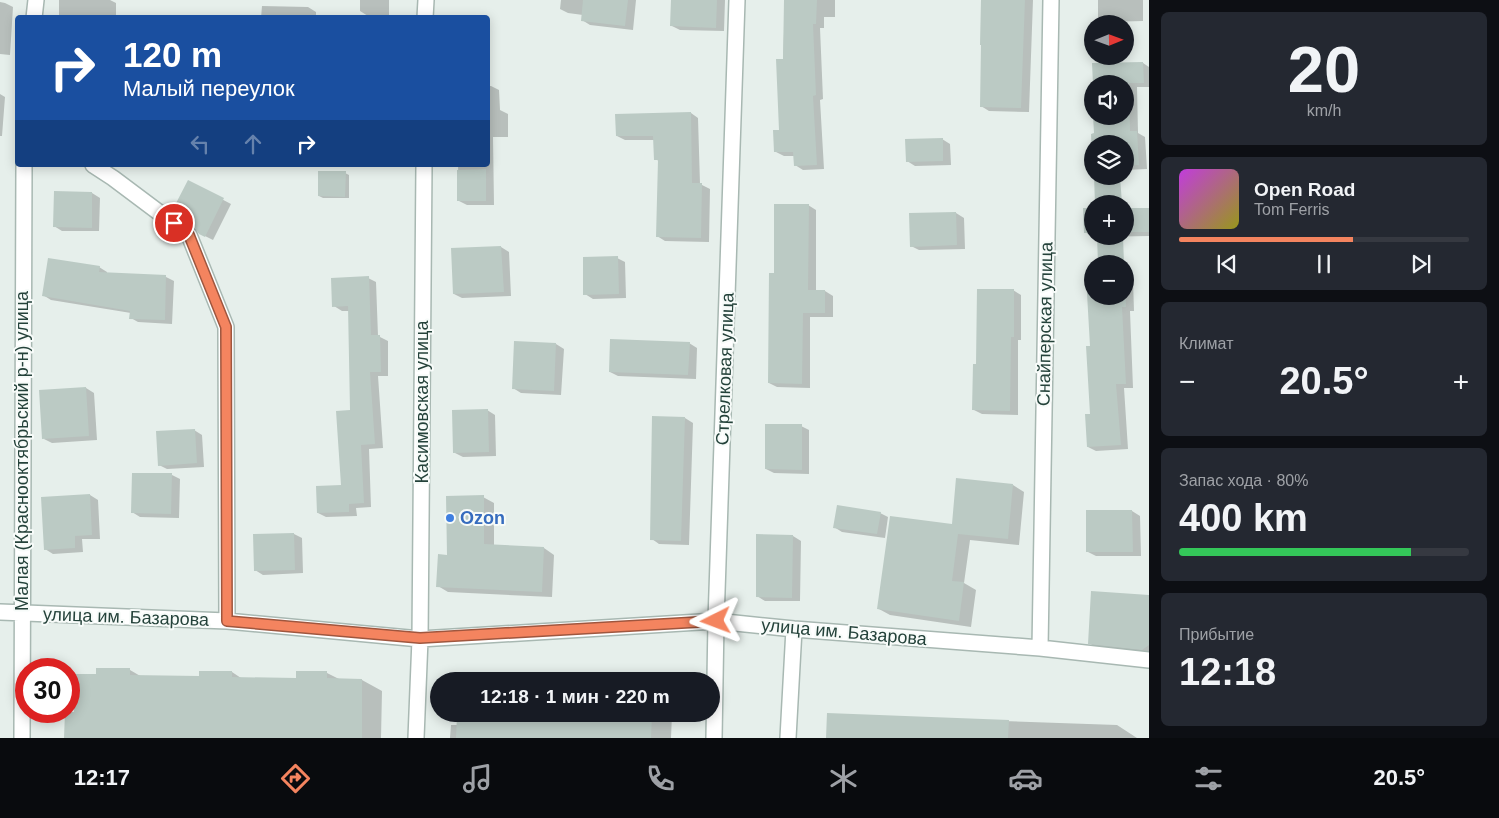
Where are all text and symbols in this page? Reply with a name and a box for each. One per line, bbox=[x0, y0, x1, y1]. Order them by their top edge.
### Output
north arrow bbox=[1084, 15, 1134, 65]
map controls bbox=[1084, 15, 1134, 305]
text: 20 bbox=[1288, 33, 1360, 106]
icon: right bbox=[40, 35, 105, 100]
text: 120 m bbox=[123, 35, 222, 74]
button: sound bbox=[1084, 75, 1134, 125]
text: Малый переулок bbox=[123, 76, 295, 101]
text: km/h bbox=[1307, 102, 1341, 119]
icon: left bbox=[186, 130, 214, 158]
icon: ahead bbox=[239, 130, 267, 158]
icon: right bbox=[292, 130, 320, 158]
button: layers bbox=[1084, 135, 1134, 185]
text: Open Road bbox=[1254, 179, 1355, 200]
button: + bbox=[1084, 195, 1134, 245]
text: Tom Ferris bbox=[1254, 201, 1330, 218]
pin bbox=[153, 202, 195, 244]
icon: arrive bbox=[160, 209, 188, 237]
street label: Снайперская улица bbox=[1034, 241, 1056, 406]
icon: previous bbox=[1213, 250, 1241, 278]
icon: pause bbox=[1310, 250, 1338, 278]
icon: next bbox=[1407, 250, 1435, 278]
button: − bbox=[1084, 255, 1134, 305]
street label: Малая (Краснооктябрьский р-н) улица bbox=[12, 290, 32, 611]
street label: Стрелковая улица bbox=[712, 291, 738, 446]
street label: Касимовская улица bbox=[412, 320, 432, 483]
text: Климат bbox=[1179, 335, 1233, 352]
text: 20.5° bbox=[1279, 360, 1369, 402]
text: − bbox=[1179, 366, 1195, 397]
text: + bbox=[1453, 366, 1469, 397]
text: Запас хода · 80% bbox=[1179, 472, 1308, 489]
text: 400 km bbox=[1179, 497, 1308, 539]
place label: Ozon bbox=[460, 508, 505, 528]
marker: Ozon bbox=[444, 512, 456, 524]
position arrow bbox=[689, 594, 741, 646]
street label: улица им. Базарова bbox=[43, 604, 210, 630]
street label: улица им. Базарова bbox=[760, 615, 929, 649]
text: Прибытие bbox=[1179, 626, 1254, 643]
text: 12:18 bbox=[1179, 651, 1276, 693]
speed limit sign: 30 bbox=[15, 658, 80, 723]
text: 12:18 · 1 мин · 220 m bbox=[480, 686, 670, 707]
icon: directions bbox=[278, 761, 313, 796]
icon: music bbox=[460, 761, 495, 796]
icon: phone bbox=[643, 761, 678, 796]
icon: climate bbox=[826, 761, 861, 796]
icon: car bbox=[1008, 761, 1043, 796]
icon: filters bbox=[1191, 761, 1226, 796]
text: 12:17 bbox=[74, 765, 130, 790]
text: 20.5° bbox=[1373, 765, 1425, 790]

